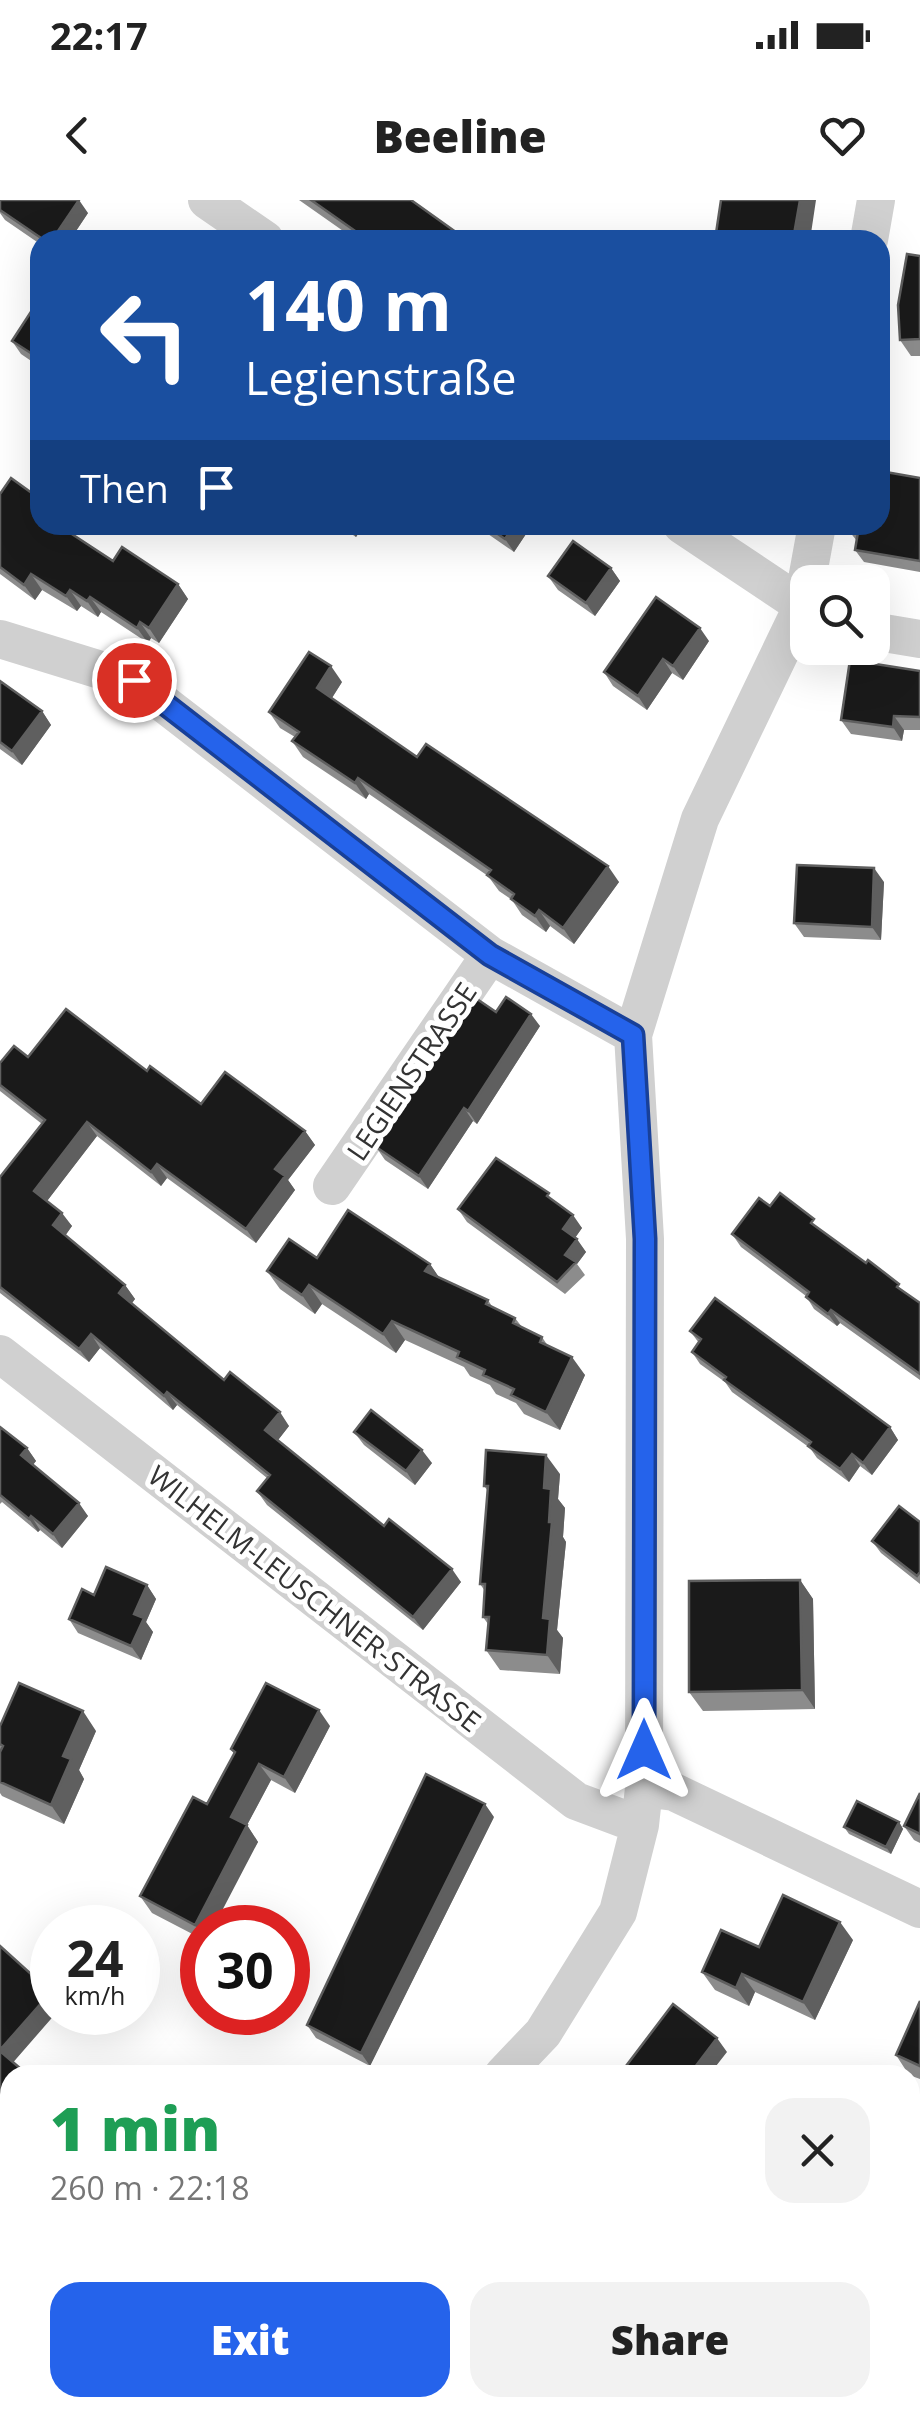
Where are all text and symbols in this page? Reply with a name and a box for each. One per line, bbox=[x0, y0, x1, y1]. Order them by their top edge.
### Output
text: 22:17 bbox=[50, 9, 148, 61]
text: Beeline bbox=[373, 105, 547, 166]
icon: back bbox=[50, 108, 105, 163]
icon: heart bbox=[815, 108, 870, 163]
text: 140 m bbox=[245, 256, 452, 352]
icon: left bbox=[80, 270, 210, 400]
text: Legienstraße bbox=[245, 347, 517, 408]
icon: arrive bbox=[189, 460, 244, 515]
text: Then bbox=[80, 462, 169, 514]
map controls bbox=[790, 565, 890, 665]
button: search bbox=[790, 565, 890, 665]
pin bbox=[92, 638, 177, 723]
icon: arrive bbox=[107, 653, 162, 708]
street label: LEGIENSTRASSE bbox=[337, 975, 485, 1167]
street label: WILHELM-LEUSCHNER-STRASSE bbox=[141, 1456, 489, 1740]
position arrow bbox=[592, 1698, 696, 1802]
speed limit sign: 30 bbox=[180, 1905, 310, 2035]
text: 24 bbox=[66, 1924, 124, 1992]
text: km/h bbox=[65, 1978, 125, 2012]
text: 1 min bbox=[50, 2087, 220, 2169]
button: close bbox=[765, 2098, 870, 2203]
text: 260 m · 22:18 bbox=[50, 2166, 249, 2209]
button: Exit bbox=[50, 2282, 450, 2397]
button: Share bbox=[470, 2282, 870, 2397]

